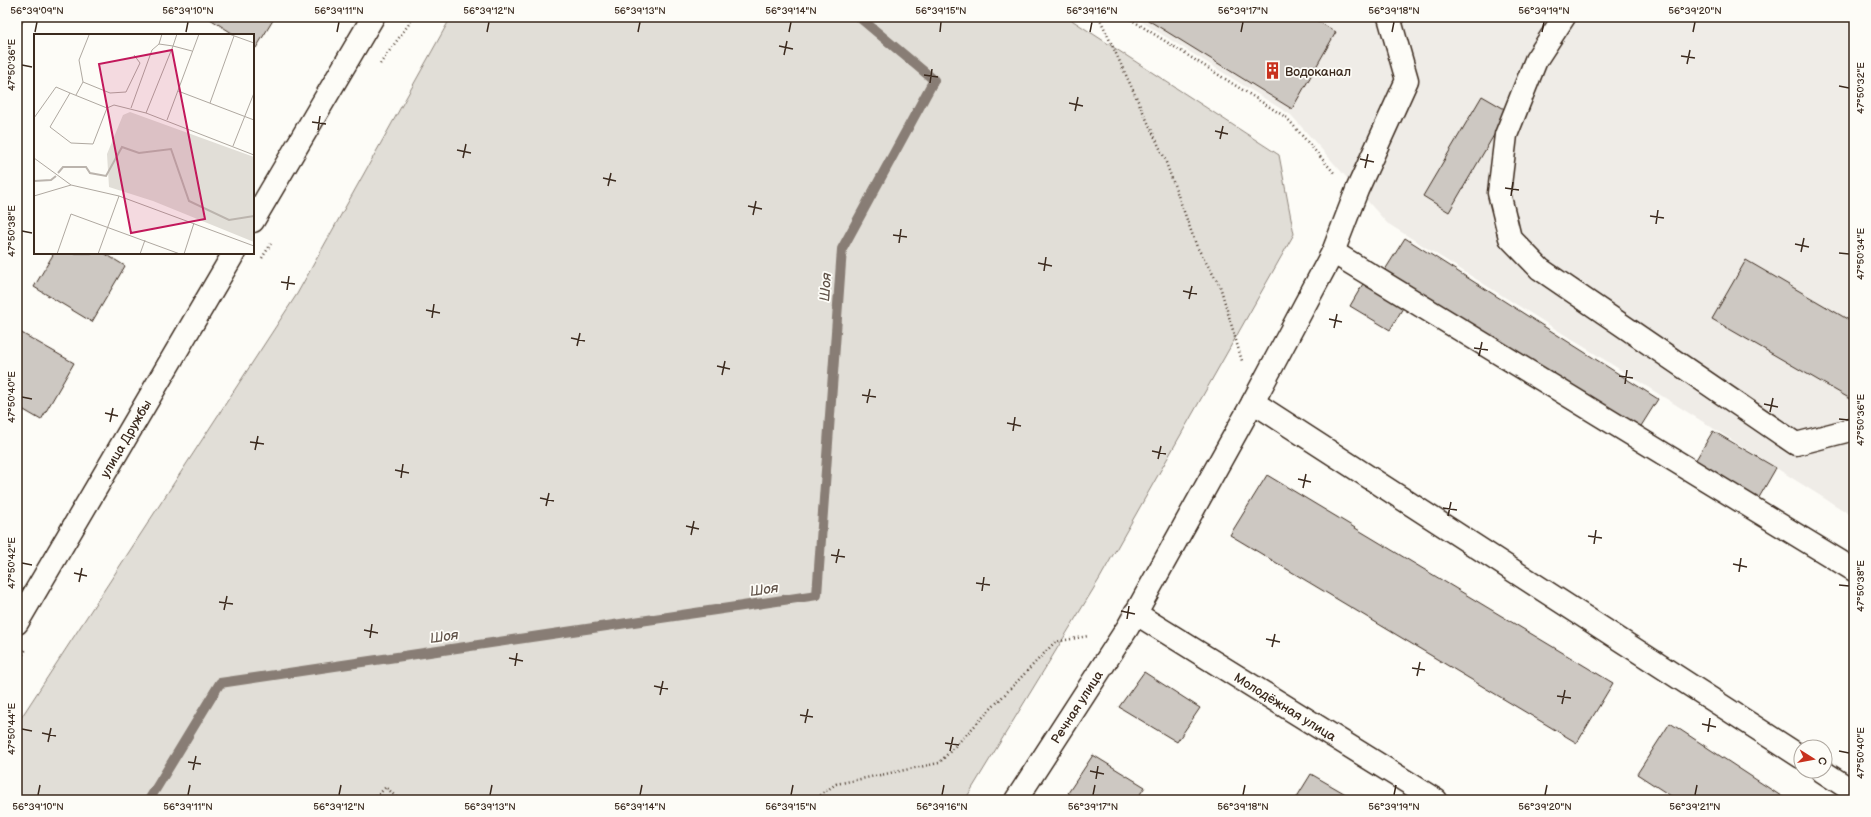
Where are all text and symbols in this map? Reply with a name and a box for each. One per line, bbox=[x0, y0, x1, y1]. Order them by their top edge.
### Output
text: 56°39'09"N bbox=[10, 5, 64, 17]
text: 56°39'10"N bbox=[162, 5, 214, 17]
text: 56°39'11"N bbox=[314, 5, 364, 17]
text: 56°39'12"N bbox=[463, 5, 515, 17]
text: 56°39'13"N bbox=[614, 5, 666, 17]
text: 56°39'14"N bbox=[765, 5, 817, 17]
text: 56°39'15"N bbox=[915, 5, 967, 17]
text: 56°39'16"N bbox=[1066, 5, 1118, 17]
text: 56°39'17"N bbox=[1218, 5, 1268, 17]
text: 56°39'18"N bbox=[1368, 5, 1420, 17]
text: 56°39'19"N bbox=[1518, 5, 1570, 17]
text: 56°39'20"N bbox=[1668, 5, 1722, 17]
inset map bbox=[34, 34, 254, 254]
text: 47°50'36"E bbox=[6, 39, 18, 91]
building icon: Водоканал bbox=[1262, 61, 1282, 81]
text: 47°50'32"E bbox=[1855, 62, 1867, 114]
place label: Водоканал bbox=[1285, 64, 1351, 80]
text: 47°50'38"E bbox=[6, 205, 18, 257]
text: 47°50'34"E bbox=[1855, 228, 1867, 280]
water label: Шоя bbox=[816, 272, 835, 302]
text: 47°50'40"E bbox=[6, 371, 18, 423]
text: 47°50'36"E bbox=[1855, 394, 1867, 446]
street label: улица Дружбы bbox=[97, 397, 155, 481]
text: 47°50'42"E bbox=[6, 537, 18, 589]
text: 47°50'38"E bbox=[1855, 560, 1867, 612]
water label: Шоя bbox=[749, 579, 780, 600]
water label: Шоя bbox=[429, 626, 460, 647]
street label: Речная улица bbox=[1048, 667, 1107, 747]
street label: Молодёжная улица bbox=[1231, 670, 1339, 745]
text: 47°50'44"E bbox=[6, 703, 18, 755]
text: 47°50'40"E bbox=[1855, 727, 1867, 779]
north arrow bbox=[1793, 739, 1833, 779]
text: С bbox=[1815, 756, 1829, 766]
text: 56°39'10"N bbox=[12, 801, 64, 813]
text: 56°39'11"N bbox=[163, 801, 213, 813]
text: 56°39'12"N bbox=[313, 801, 365, 813]
text: 56°39'13"N bbox=[464, 801, 516, 813]
text: 56°39'14"N bbox=[614, 801, 666, 813]
text: 56°39'15"N bbox=[765, 801, 817, 813]
text: 56°39'16"N bbox=[916, 801, 968, 813]
text: 56°39'17"N bbox=[1068, 801, 1118, 813]
text: 56°39'18"N bbox=[1217, 801, 1269, 813]
text: 56°39'19"N bbox=[1368, 801, 1420, 813]
text: 56°39'20"N bbox=[1518, 801, 1572, 813]
text: 56°39'21"N bbox=[1669, 801, 1721, 813]

